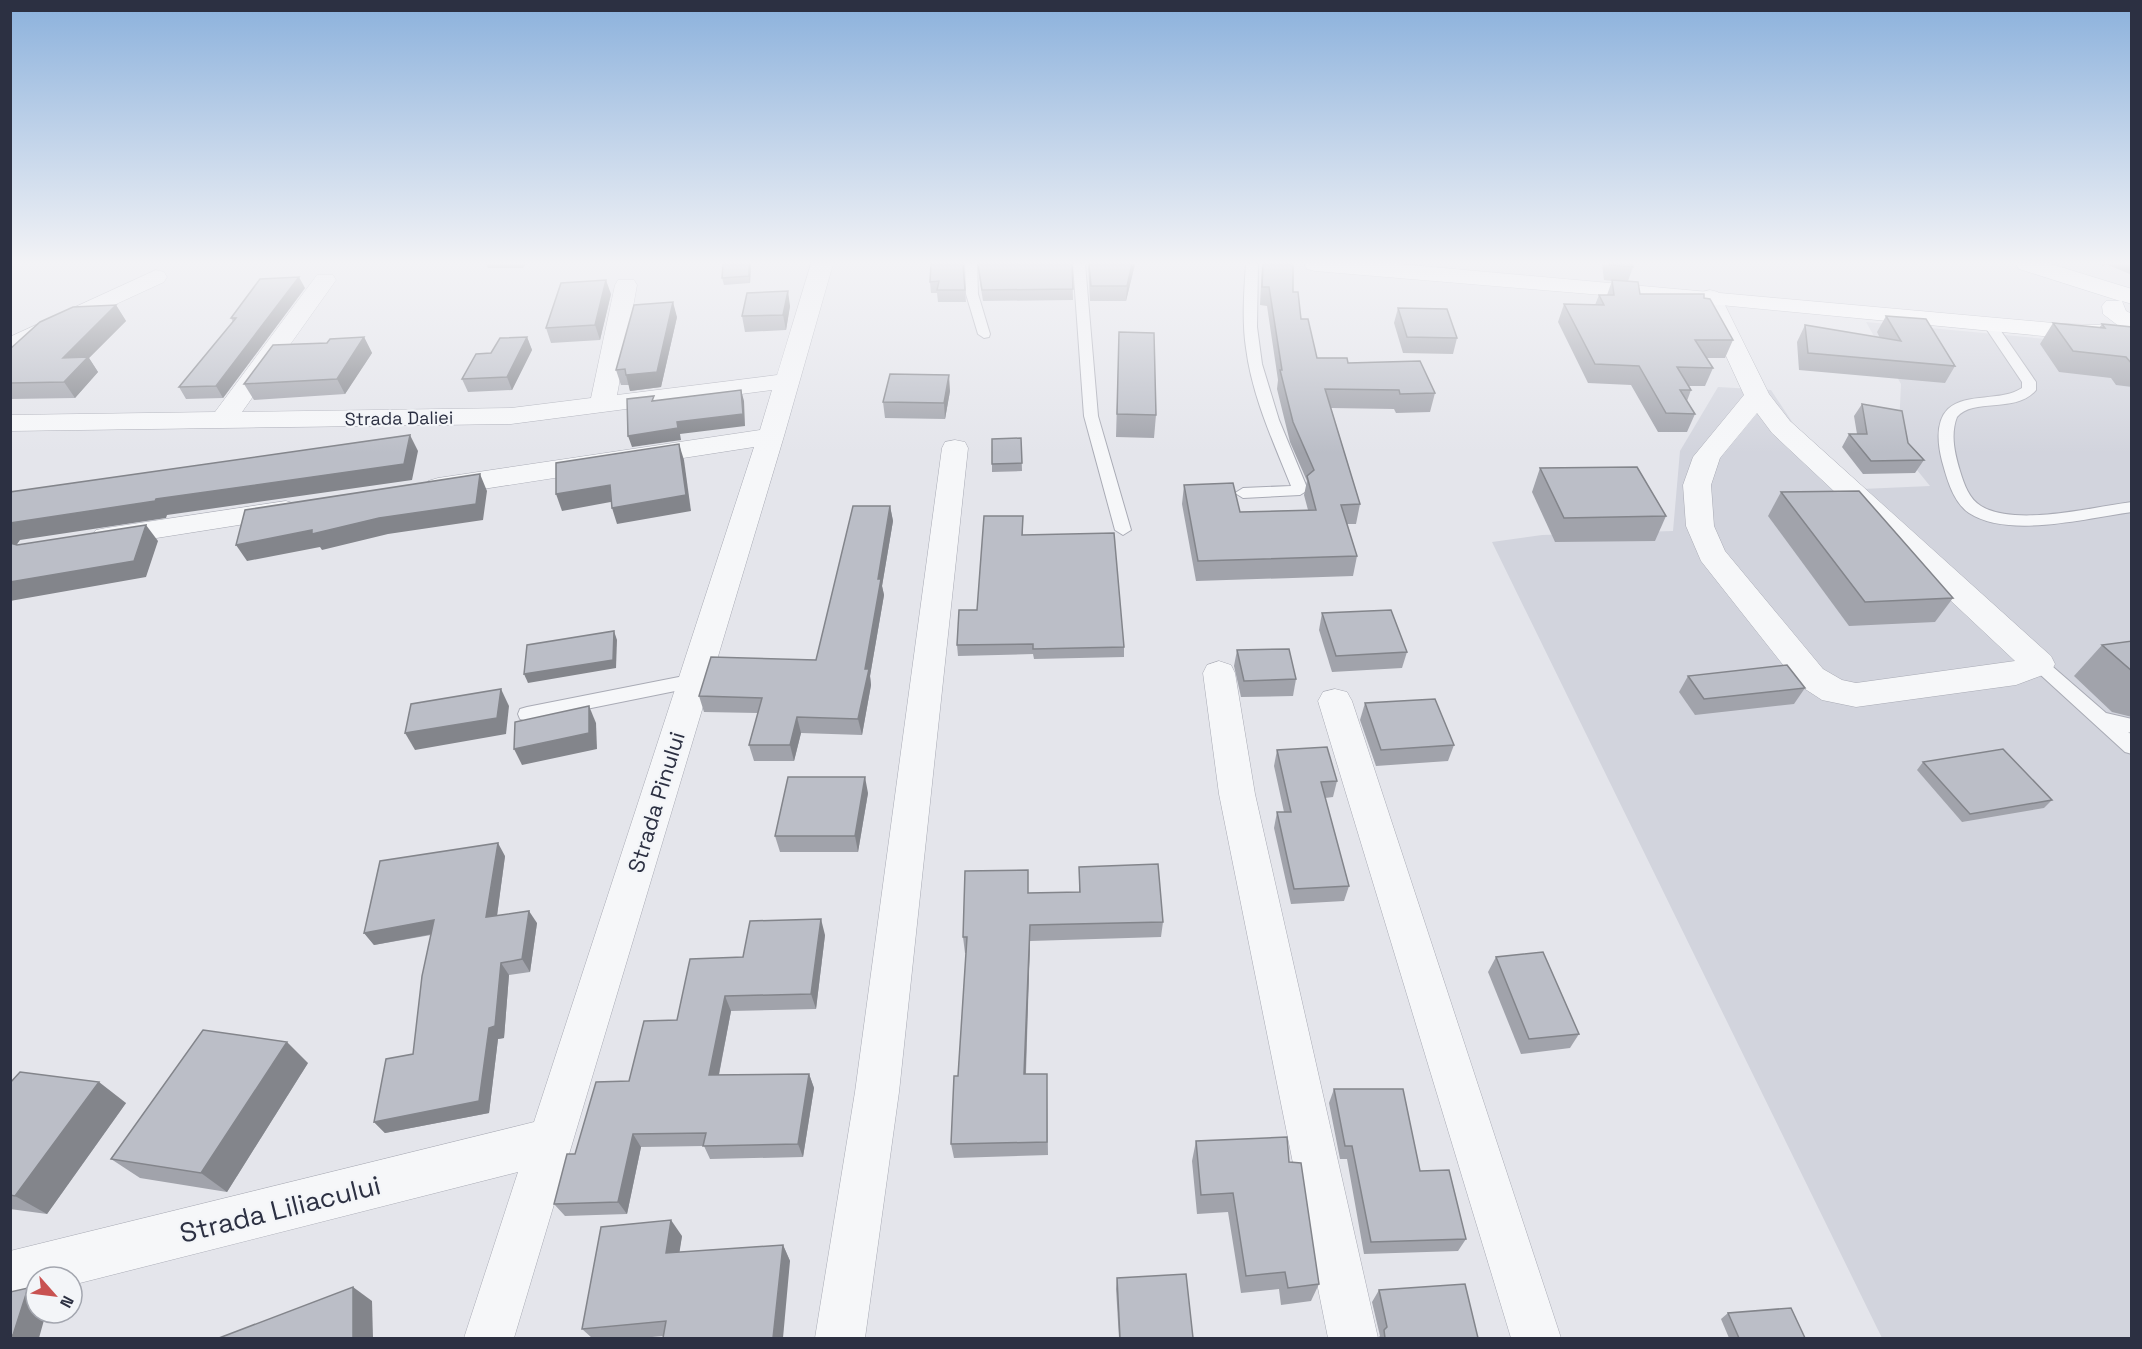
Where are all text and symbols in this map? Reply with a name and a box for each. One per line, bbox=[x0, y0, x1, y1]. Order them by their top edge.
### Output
street label: Strada Daliei bbox=[344, 406, 454, 430]
street label: Strada Pinului bbox=[621, 728, 691, 876]
street label: Strada Liliacului bbox=[176, 1167, 384, 1251]
north arrow bbox=[24, 1265, 84, 1325]
text: N bbox=[55, 1292, 79, 1311]

